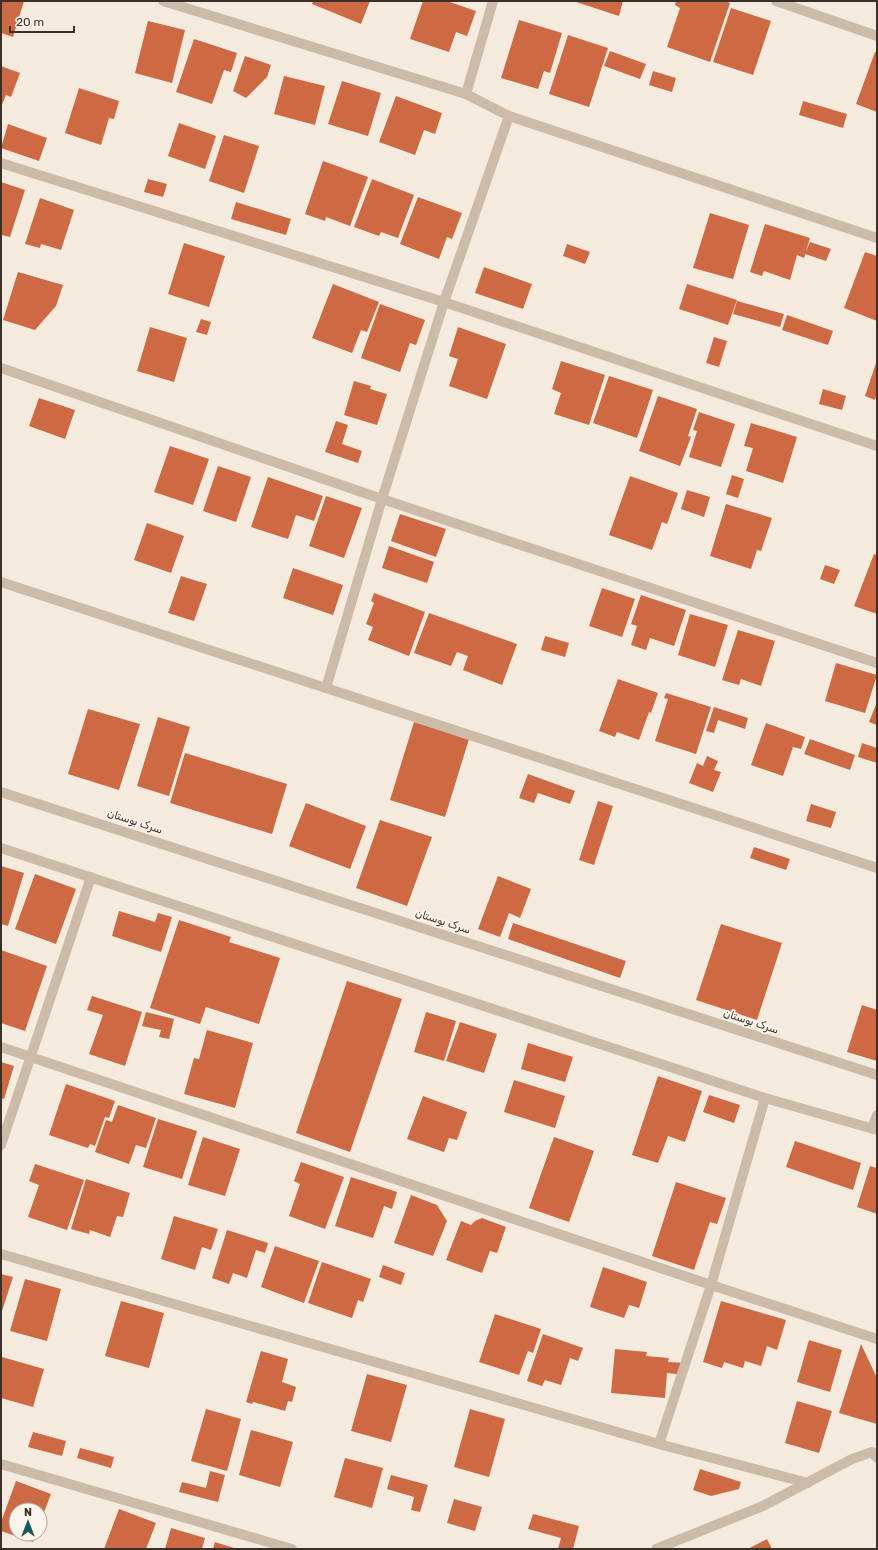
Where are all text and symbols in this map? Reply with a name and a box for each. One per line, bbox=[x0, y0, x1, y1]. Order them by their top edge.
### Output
scale bar bbox=[10, 8, 74, 34]
text: 20 m bbox=[16, 15, 44, 29]
street label: سرک بوستان bbox=[105, 806, 164, 838]
street label: سرک بوستان bbox=[413, 906, 472, 938]
street label: سرک بوستان bbox=[721, 1006, 780, 1038]
north arrow bbox=[8, 1502, 48, 1542]
text: N bbox=[24, 1506, 32, 1519]

